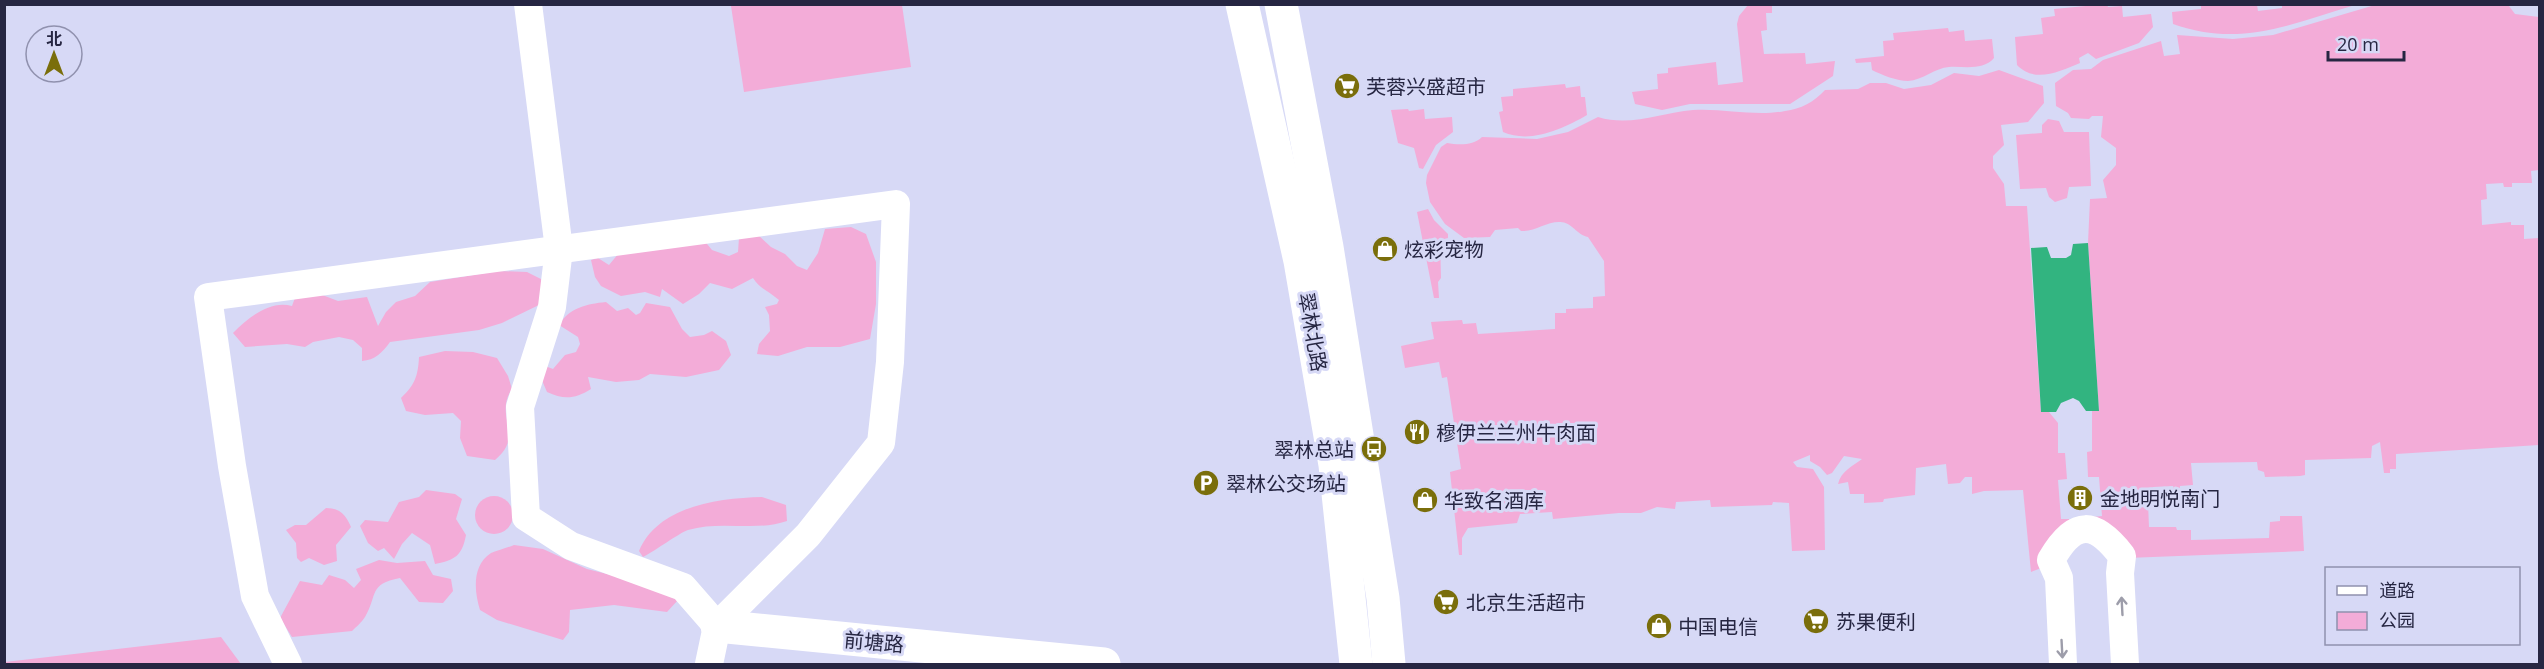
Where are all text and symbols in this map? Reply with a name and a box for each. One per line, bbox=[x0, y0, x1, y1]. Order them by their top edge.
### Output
north arrow bbox=[24, 24, 84, 84]
scale bar bbox=[2328, 24, 2404, 62]
text: 北 bbox=[46, 28, 62, 50]
text: 20 m bbox=[2337, 32, 2379, 56]
supermarket icon: 芙蓉兴盛超市 bbox=[1332, 71, 1362, 101]
place label: 芙蓉兴盛超市 bbox=[1366, 73, 1486, 100]
shop icon: 炫彩宠物 bbox=[1370, 234, 1400, 264]
place label: 炫彩宠物 bbox=[1404, 236, 1484, 263]
street label: 翠林北路 bbox=[1293, 290, 1333, 374]
restaurant icon: 穆伊兰兰州牛肉面 bbox=[1402, 417, 1432, 447]
place label: 穆伊兰兰州牛肉面 bbox=[1436, 419, 1596, 446]
bus stop icon: 翠林总站 bbox=[1359, 434, 1389, 464]
place label: 翠林总站 bbox=[1274, 436, 1354, 463]
parking icon: 翠林公交场站 bbox=[1191, 468, 1221, 498]
place label: 翠林公交场站 bbox=[1226, 470, 1346, 497]
building icon: 金地明悦南门 bbox=[2065, 483, 2095, 513]
shop icon: 华致名酒库 bbox=[1410, 485, 1440, 515]
place label: 金地明悦南门 bbox=[2100, 485, 2220, 512]
place label: 华致名酒库 bbox=[1444, 487, 1544, 514]
legend bbox=[2325, 567, 2520, 645]
text: 道路 bbox=[2379, 578, 2415, 602]
supermarket icon: 北京生活超市 bbox=[1431, 587, 1461, 617]
place label: 北京生活超市 bbox=[1466, 589, 1586, 616]
one-way arrow bbox=[2116, 597, 2127, 617]
supermarket icon: 苏果便利 bbox=[1801, 606, 1831, 636]
place label: 苏果便利 bbox=[1836, 608, 1916, 635]
text: 公园 bbox=[2379, 608, 2415, 632]
shop icon: 中国电信 bbox=[1644, 611, 1674, 641]
place label: 中国电信 bbox=[1678, 613, 1758, 640]
street label: 前塘路 bbox=[843, 626, 905, 658]
one-way arrow bbox=[2057, 638, 2068, 658]

